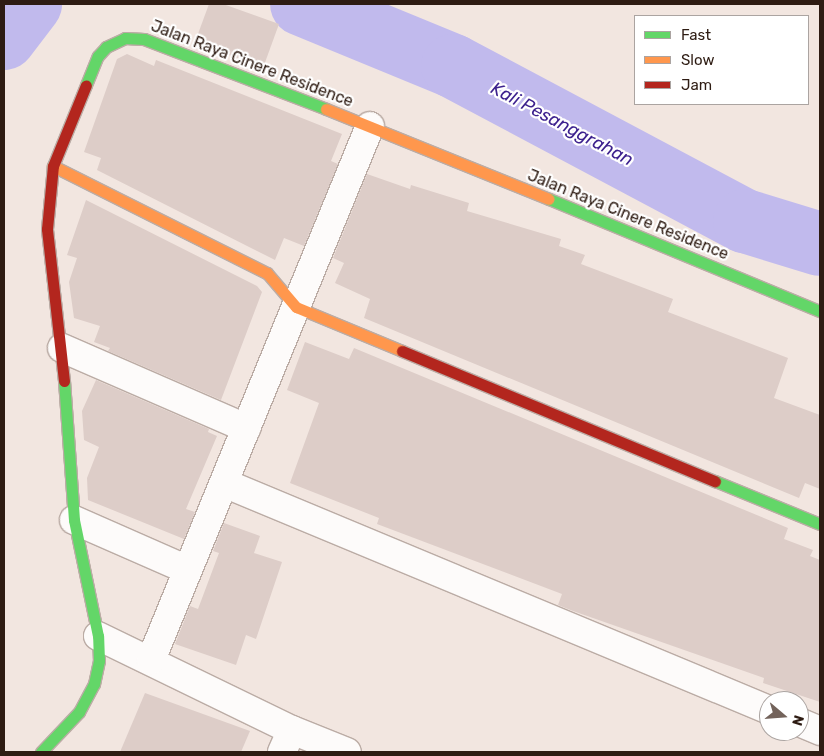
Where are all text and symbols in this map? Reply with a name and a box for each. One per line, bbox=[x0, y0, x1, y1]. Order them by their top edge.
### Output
legend bbox=[634, 15, 809, 105]
street label: Jalan Raya Cinere Residence bbox=[148, 17, 356, 111]
text: Fast bbox=[681, 26, 711, 44]
text: Slow bbox=[681, 51, 714, 69]
text: Jam bbox=[681, 76, 712, 94]
water label: Kali Pesanggrahan bbox=[487, 77, 637, 171]
street label: Jalan Raya Cinere Residence bbox=[525, 166, 731, 264]
north arrow bbox=[759, 691, 809, 741]
text: N bbox=[788, 713, 807, 728]

